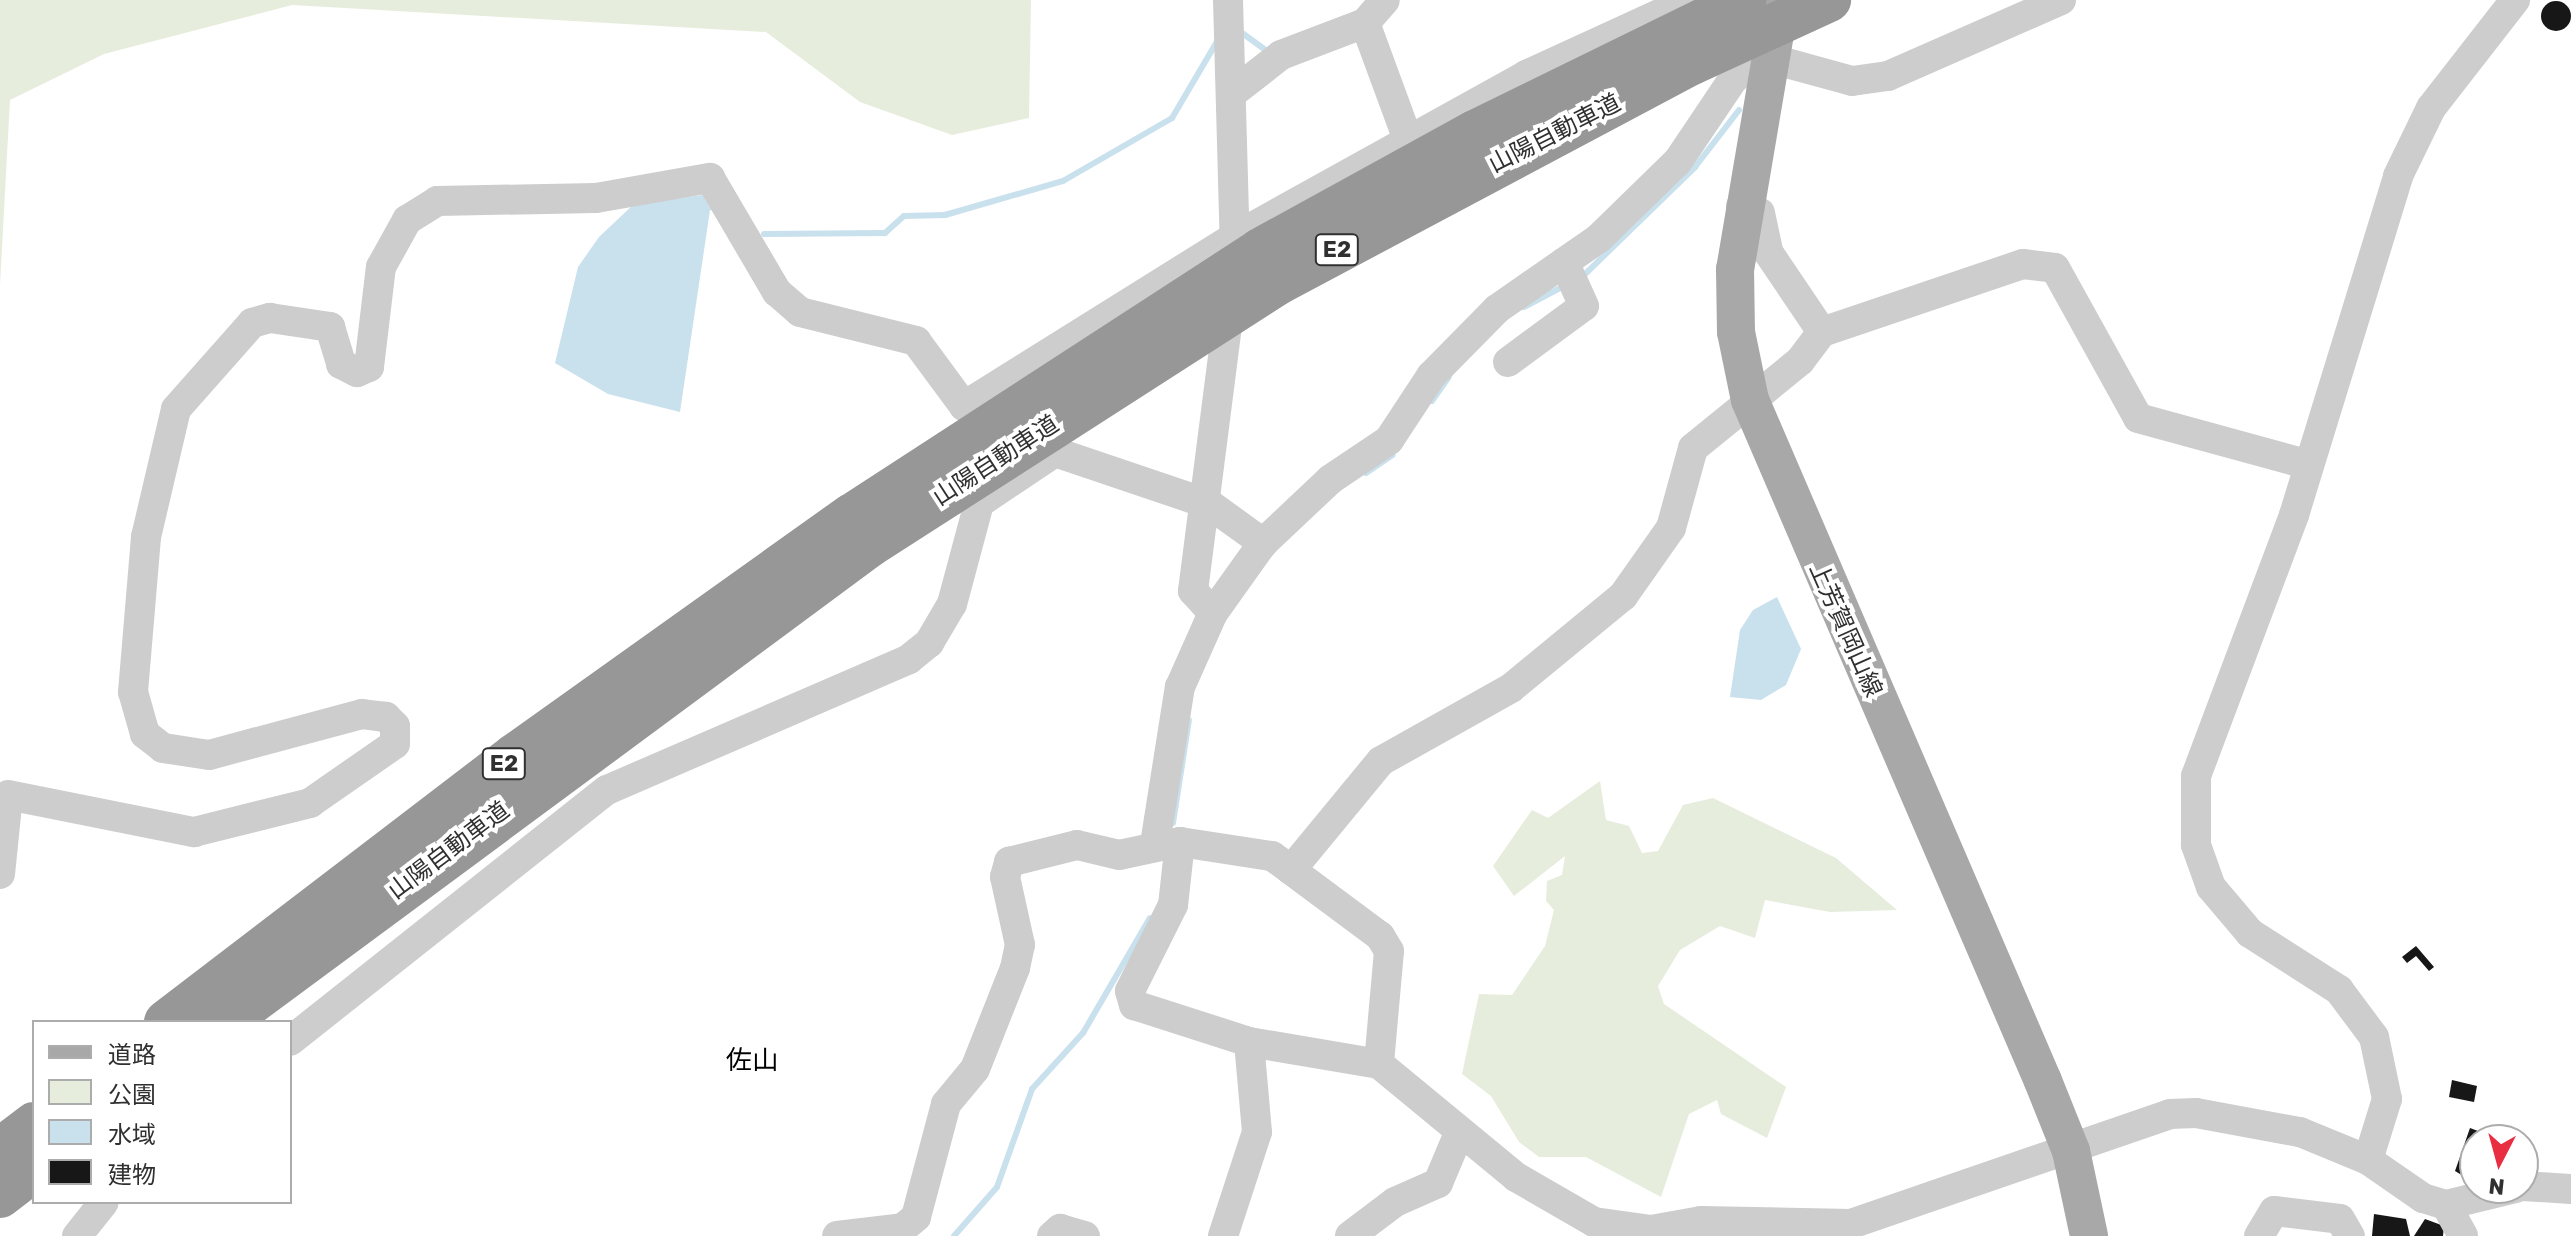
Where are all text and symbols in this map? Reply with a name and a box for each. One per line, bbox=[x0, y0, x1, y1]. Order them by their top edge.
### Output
street label: 山陽自動車道 bbox=[1484, 88, 1626, 180]
road number: E2 bbox=[1313, 232, 1361, 268]
street label: 山陽自動車道 bbox=[928, 410, 1064, 512]
street label: 上芳賀岡山線 bbox=[1803, 558, 1887, 702]
road number: E2 bbox=[480, 746, 528, 782]
street label: 山陽自動車道 bbox=[383, 796, 515, 906]
legend bbox=[32, 1020, 292, 1204]
text: 道路 bbox=[108, 1041, 156, 1069]
district label: 佐山 bbox=[726, 1045, 778, 1077]
text: 公園 bbox=[108, 1081, 156, 1109]
text: 水域 bbox=[108, 1121, 156, 1149]
north arrow bbox=[2459, 1124, 2539, 1204]
text: 建物 bbox=[108, 1161, 156, 1189]
text: N bbox=[2487, 1172, 2506, 1201]

